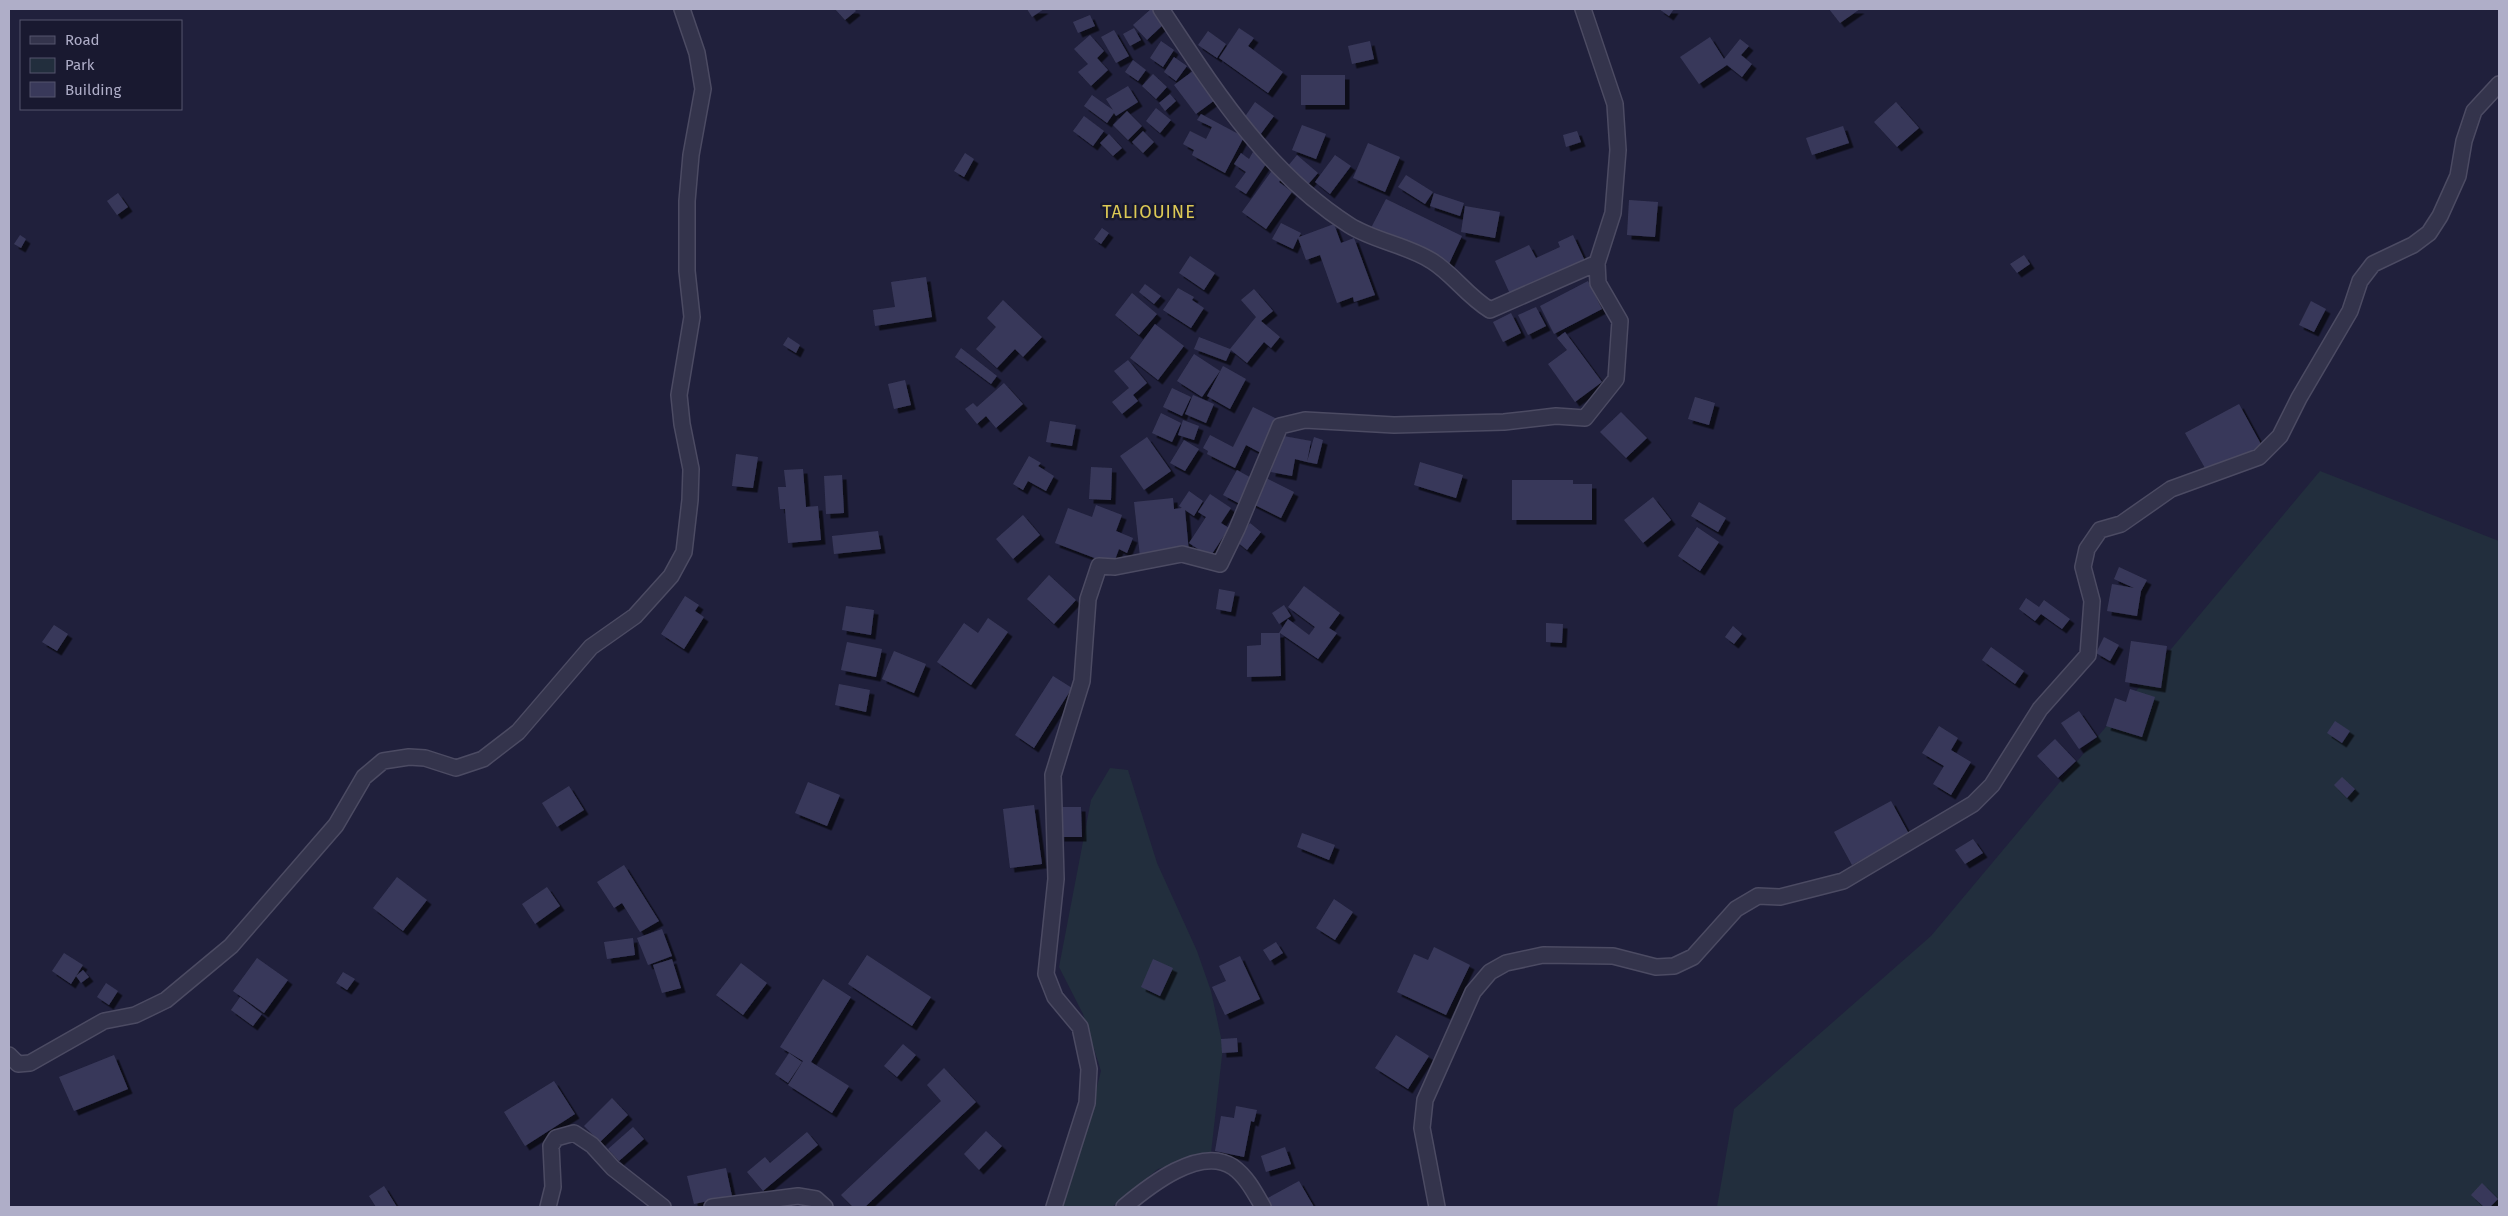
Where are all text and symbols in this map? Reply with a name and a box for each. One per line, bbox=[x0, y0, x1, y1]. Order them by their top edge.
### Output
legend bbox=[20, 20, 182, 110]
text: Road bbox=[65, 31, 100, 49]
text: Park bbox=[65, 56, 95, 74]
text: Building bbox=[65, 81, 121, 99]
district label: TALIOUINE bbox=[1102, 201, 1196, 223]

